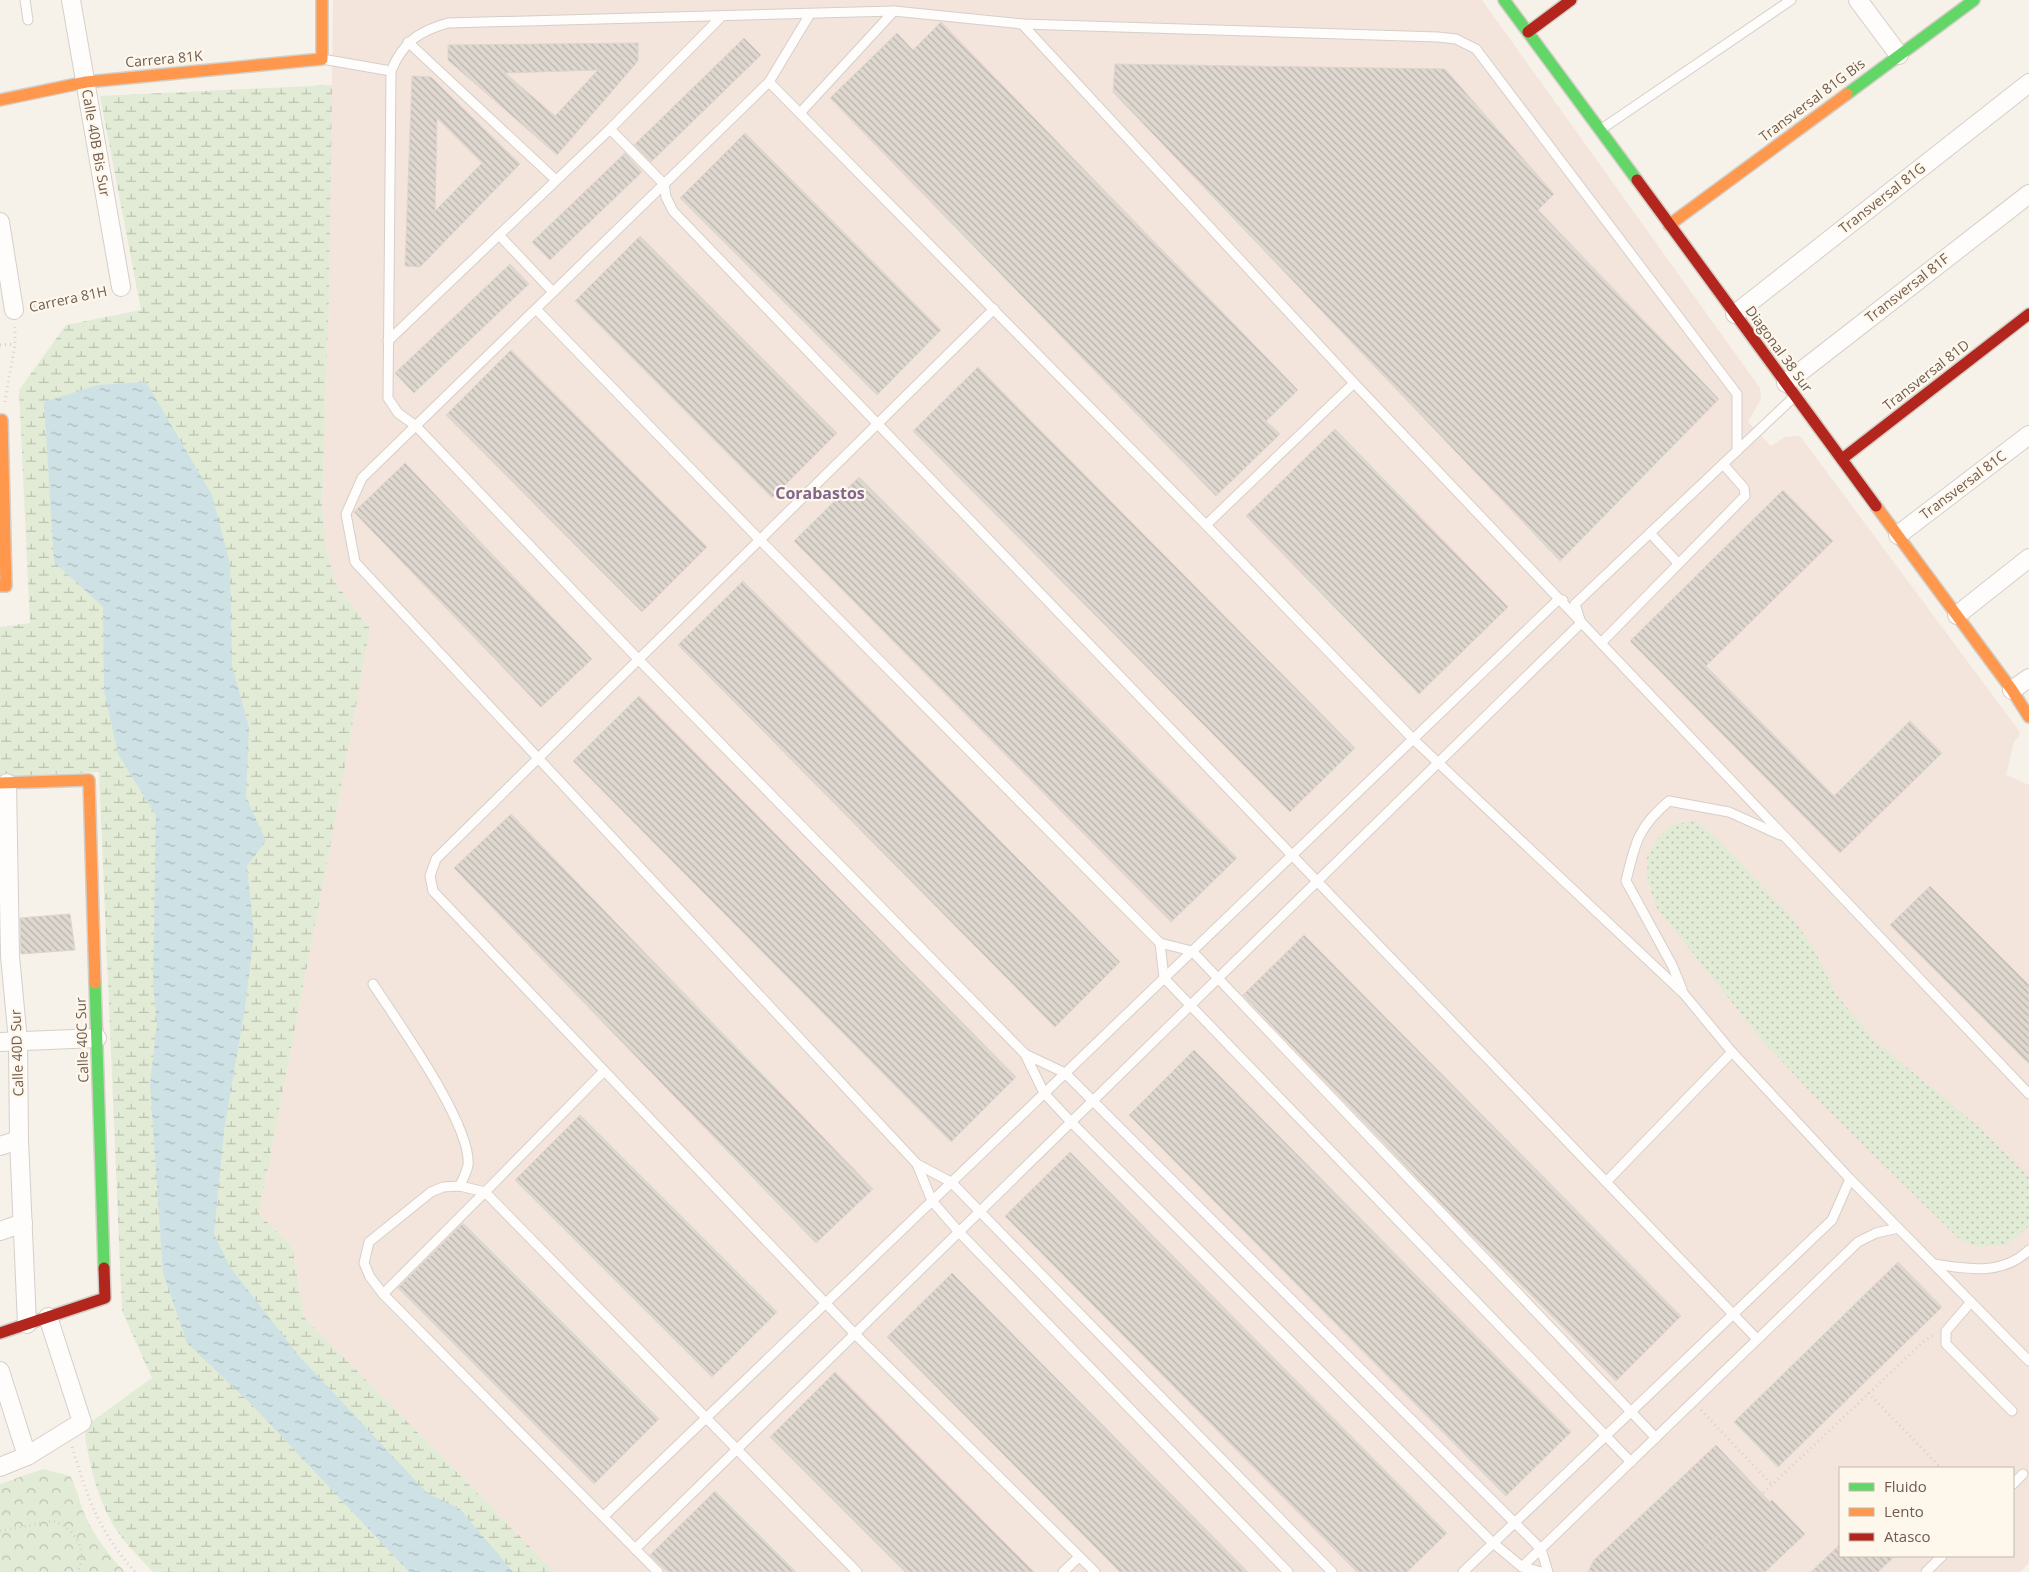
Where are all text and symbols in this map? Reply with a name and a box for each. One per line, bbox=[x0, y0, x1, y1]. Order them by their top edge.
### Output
street label: Carrera 81K bbox=[124, 46, 204, 71]
street label: Transversal 81G Bis bbox=[1755, 53, 1869, 146]
street label: Calle 40B Bis Sur bbox=[78, 88, 115, 198]
street label: Transversal 81G bbox=[1835, 158, 1929, 237]
street label: Transversal 81F bbox=[1861, 249, 1953, 326]
street label: Carrera 81H bbox=[27, 281, 109, 316]
street label: Diagonal 38 Sur bbox=[1742, 302, 1817, 396]
street label: Transversal 81D bbox=[1879, 335, 1973, 414]
street label: Transversal 81C bbox=[1916, 446, 2010, 523]
district label: Corabastos bbox=[775, 482, 865, 504]
street label: Calle 40C Sur bbox=[71, 997, 92, 1083]
street label: Calle 40D Sur bbox=[5, 1009, 28, 1097]
legend bbox=[1839, 1467, 2014, 1557]
text: Fluido bbox=[1884, 1476, 1927, 1496]
text: Lento bbox=[1884, 1501, 1924, 1521]
text: Atasco bbox=[1884, 1526, 1931, 1546]

